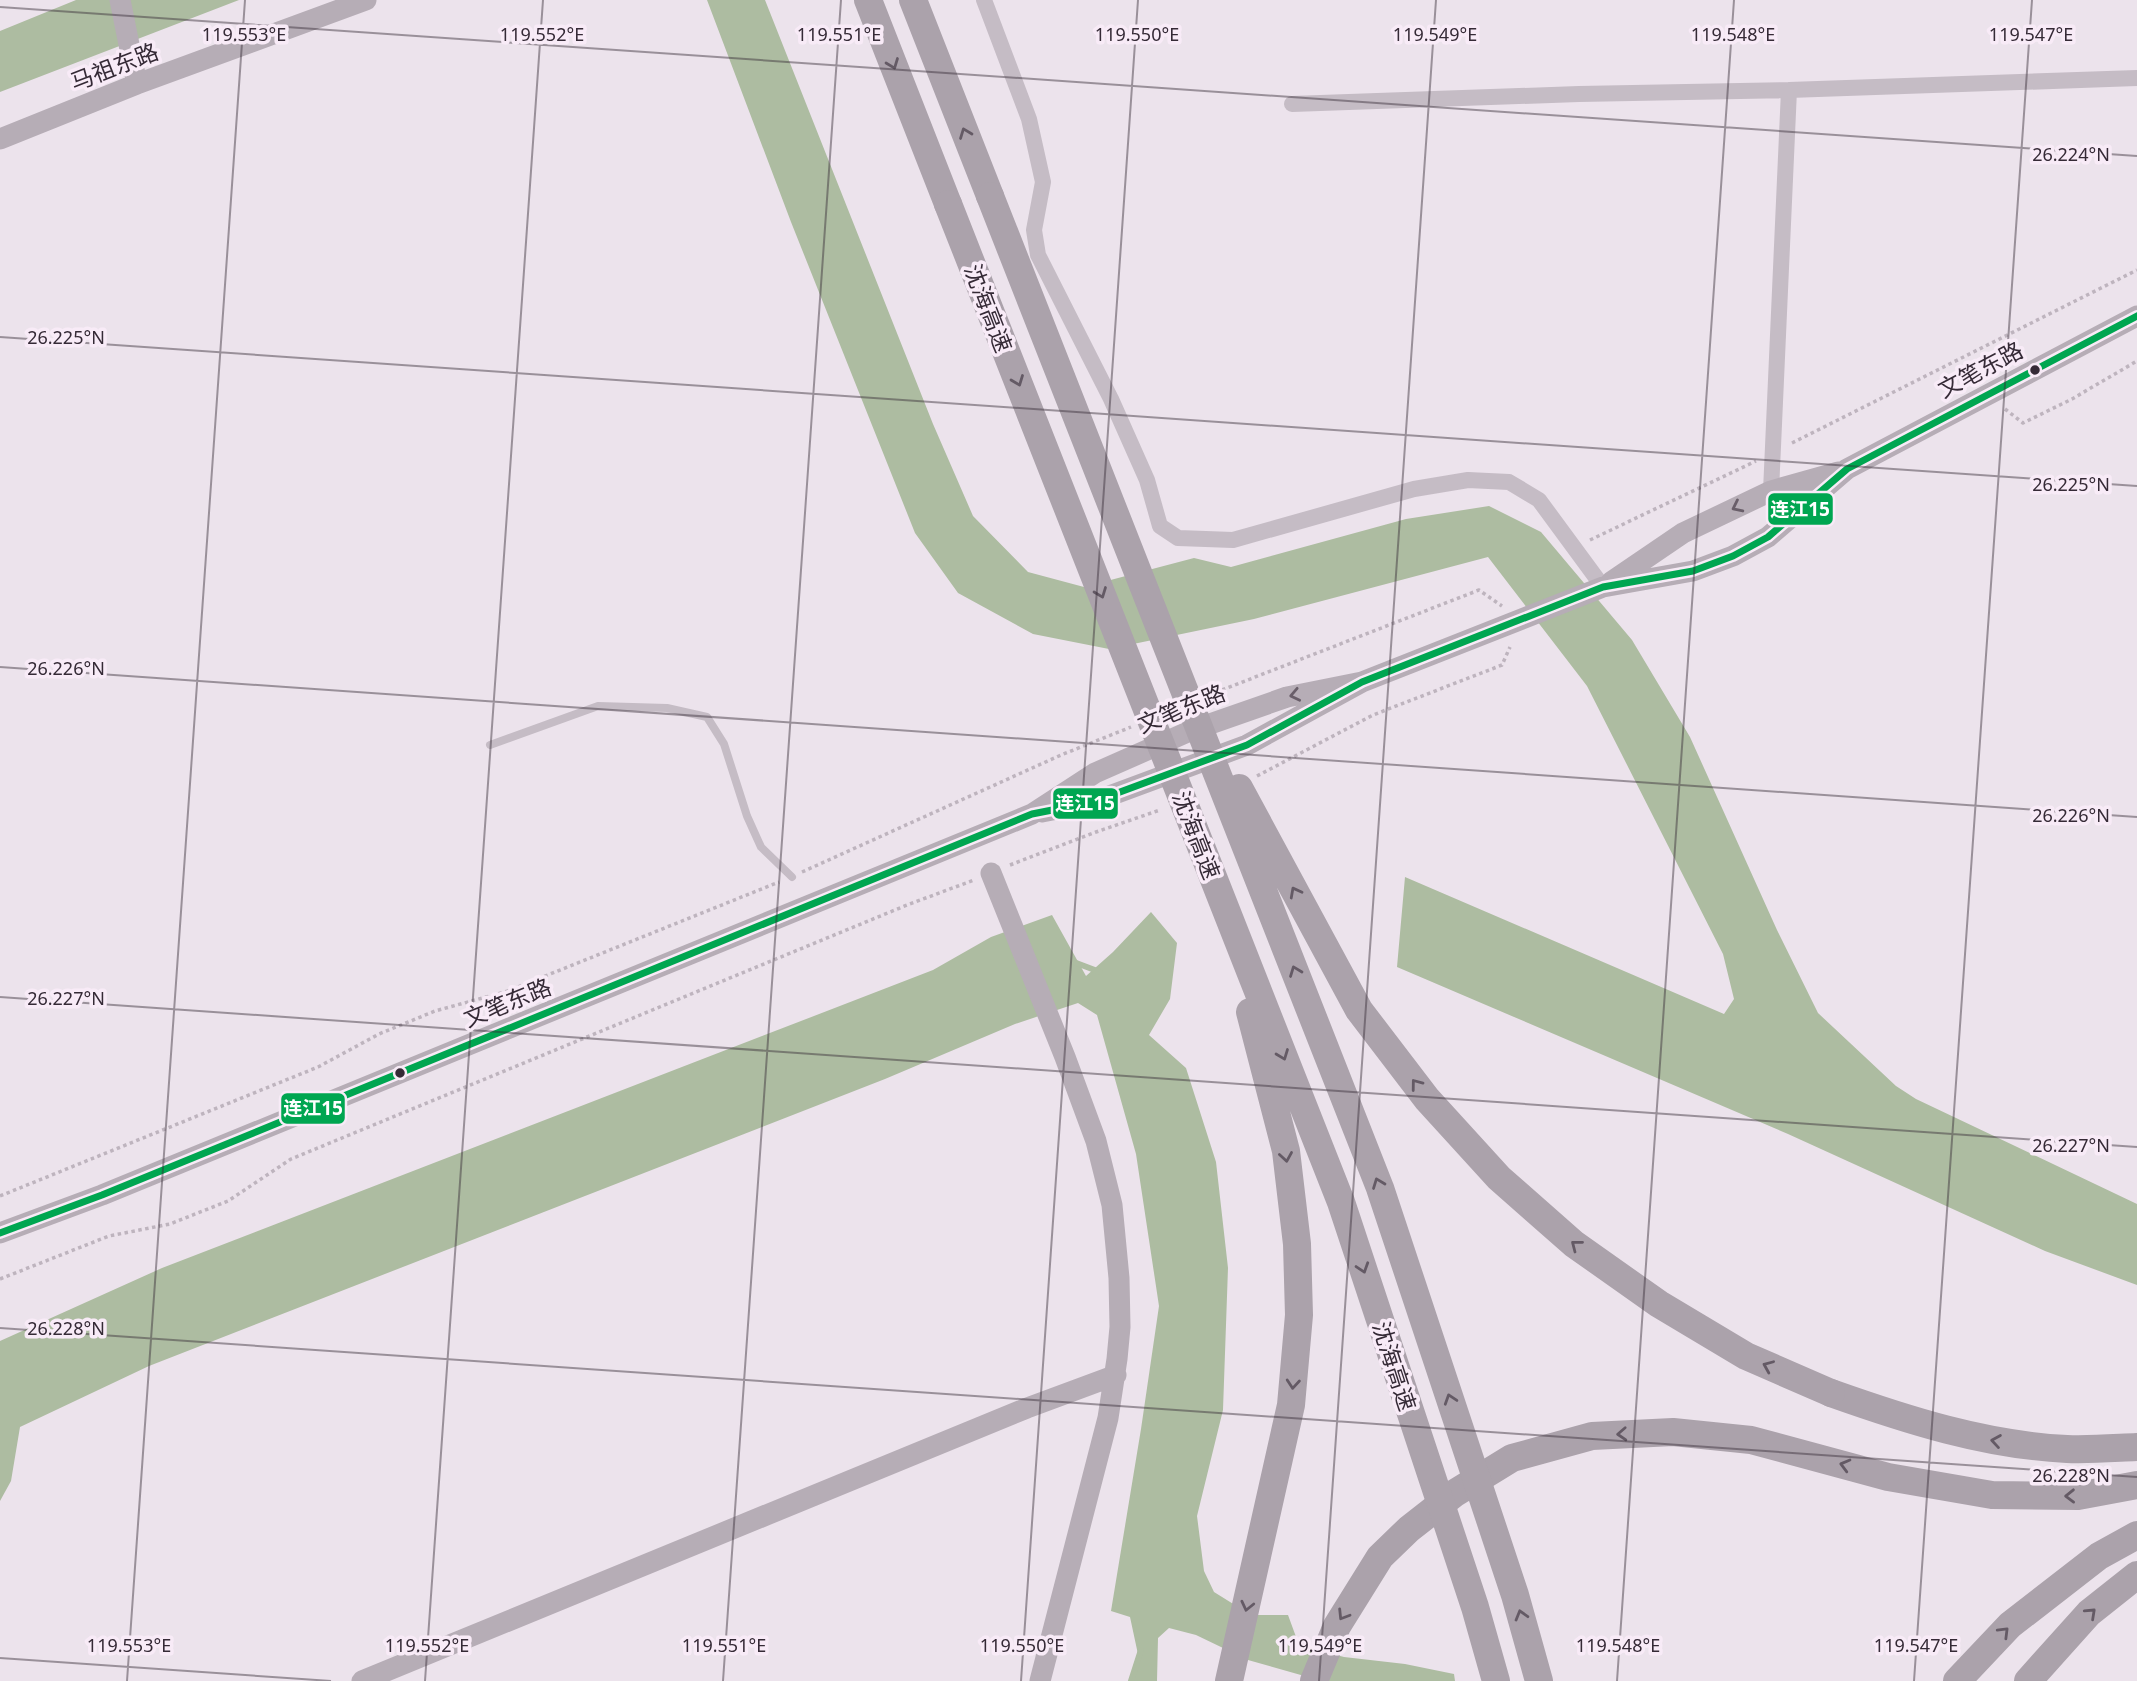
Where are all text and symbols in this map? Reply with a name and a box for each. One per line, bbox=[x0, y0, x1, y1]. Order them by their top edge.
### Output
text: 119.553°E bbox=[202, 22, 286, 46]
text: 119.552°E bbox=[500, 22, 584, 46]
text: 119.551°E bbox=[797, 22, 881, 46]
text: 119.550°E bbox=[1095, 22, 1179, 46]
text: 119.549°E bbox=[1393, 22, 1477, 46]
text: 119.548°E bbox=[1691, 22, 1775, 46]
text: 119.547°E bbox=[1989, 22, 2073, 46]
street label: 马祖东路 bbox=[65, 35, 163, 97]
one-way arrow bbox=[885, 57, 899, 69]
one-way arrow bbox=[959, 127, 973, 139]
text: 26.224°N bbox=[2032, 142, 2110, 166]
street label: 沈海高速 bbox=[958, 259, 1020, 357]
text: 26.225°N bbox=[27, 325, 105, 349]
street label: 文笔东路 bbox=[1932, 333, 2028, 405]
unlabelled marker bbox=[2028, 363, 2042, 377]
one-way arrow bbox=[1010, 375, 1024, 387]
text: 26.225°N bbox=[2032, 472, 2110, 496]
line badge: 连江15 bbox=[1767, 492, 1834, 526]
text: 连江15 bbox=[1770, 496, 1830, 522]
one-way arrow bbox=[1732, 499, 1744, 513]
one-way arrow bbox=[1093, 586, 1107, 598]
text: 26.226°N bbox=[27, 656, 105, 680]
street label: 文笔东路 bbox=[1132, 676, 1230, 740]
one-way arrow bbox=[1289, 687, 1301, 702]
street label: 沈海高速 bbox=[1166, 786, 1228, 884]
line badge: 连江15 bbox=[1052, 787, 1119, 820]
text: 连江15 bbox=[1055, 790, 1115, 816]
text: 26.226°N bbox=[2032, 803, 2110, 827]
one-way arrow bbox=[1290, 887, 1303, 899]
one-way arrow bbox=[1289, 966, 1303, 978]
street label: 文笔东路 bbox=[458, 970, 556, 1034]
text: 26.227°N bbox=[27, 986, 105, 1010]
one-way arrow bbox=[1275, 1049, 1289, 1061]
unlabelled marker bbox=[393, 1066, 407, 1080]
one-way arrow bbox=[1411, 1079, 1424, 1092]
line badge: 连江15 bbox=[280, 1092, 346, 1125]
text: 连江15 bbox=[283, 1095, 343, 1121]
text: 26.227°N bbox=[2032, 1133, 2110, 1157]
one-way arrow bbox=[1279, 1151, 1294, 1163]
one-way arrow bbox=[1372, 1178, 1386, 1190]
one-way arrow bbox=[1572, 1240, 1584, 1253]
one-way arrow bbox=[1355, 1262, 1369, 1274]
text: 26.228°N bbox=[27, 1316, 105, 1340]
street label: 沈海高速 bbox=[1366, 1317, 1424, 1415]
one-way arrow bbox=[1763, 1360, 1775, 1374]
one-way arrow bbox=[1286, 1379, 1301, 1390]
one-way arrow bbox=[1444, 1393, 1458, 1406]
one-way arrow bbox=[1616, 1427, 1627, 1442]
one-way arrow bbox=[1990, 1434, 2002, 1449]
one-way arrow bbox=[1840, 1459, 1852, 1473]
text: 26.228°N bbox=[2032, 1463, 2110, 1487]
one-way arrow bbox=[2064, 1488, 2075, 1503]
one-way arrow bbox=[1240, 1600, 1255, 1612]
one-way arrow bbox=[1339, 1607, 1352, 1620]
one-way arrow bbox=[2083, 1609, 2096, 1621]
one-way arrow bbox=[1514, 1610, 1529, 1622]
one-way arrow bbox=[1995, 1627, 2008, 1640]
text: 119.553°E bbox=[87, 1633, 171, 1657]
text: 119.552°E bbox=[385, 1633, 469, 1657]
text: 119.551°E bbox=[682, 1633, 766, 1657]
text: 119.550°E bbox=[980, 1633, 1064, 1657]
text: 119.549°E bbox=[1278, 1633, 1362, 1657]
text: 119.548°E bbox=[1576, 1633, 1660, 1657]
text: 119.547°E bbox=[1874, 1633, 1958, 1657]

